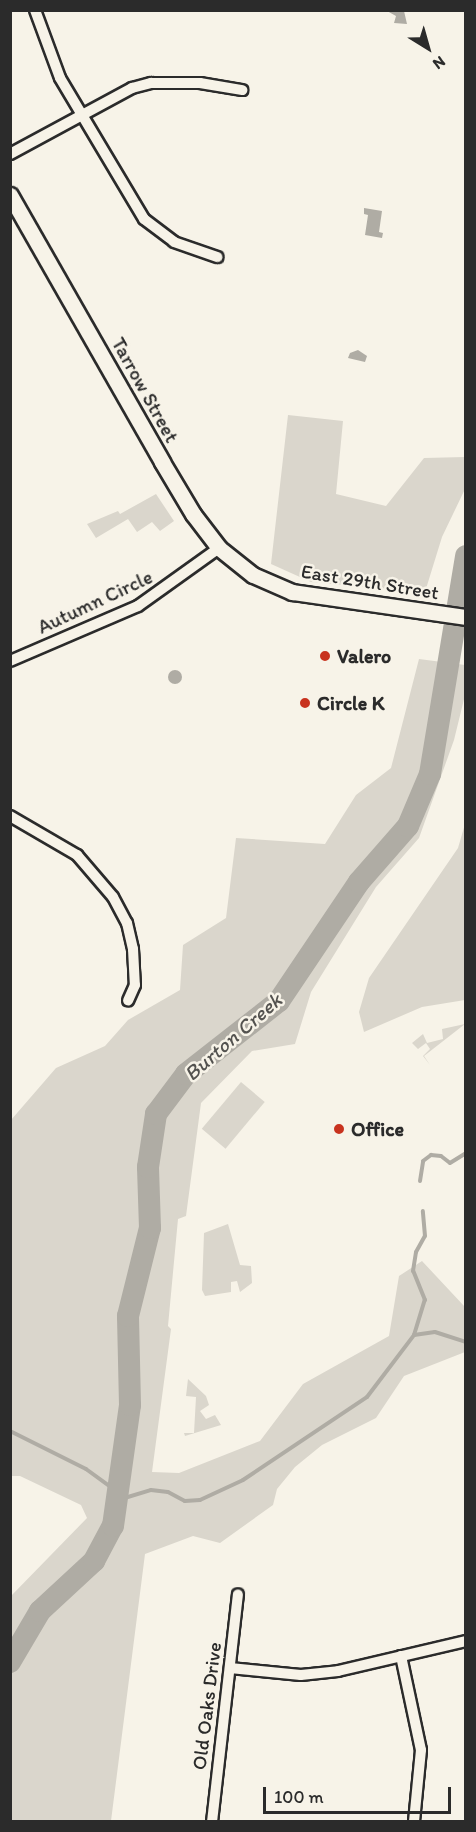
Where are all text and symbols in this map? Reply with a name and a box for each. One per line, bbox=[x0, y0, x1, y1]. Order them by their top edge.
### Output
north arrow bbox=[398, 18, 458, 78]
text: N bbox=[429, 52, 449, 74]
street label: Tarrow Street bbox=[106, 333, 184, 447]
street label: East 29th Street bbox=[300, 559, 440, 605]
street label: Autumn Circle bbox=[34, 565, 156, 639]
place label: Valero bbox=[337, 644, 391, 668]
marker: Valero bbox=[318, 649, 332, 663]
place label: Circle K bbox=[317, 691, 384, 715]
marker: Circle K bbox=[298, 696, 312, 710]
water label: Burton Creek bbox=[179, 988, 287, 1086]
place label: Office bbox=[351, 1117, 404, 1141]
marker: Office bbox=[332, 1122, 346, 1136]
street label: Old Oaks Drive bbox=[187, 1641, 227, 1771]
scale bar bbox=[266, 1775, 454, 1813]
text: 100 m bbox=[274, 1786, 324, 1808]

